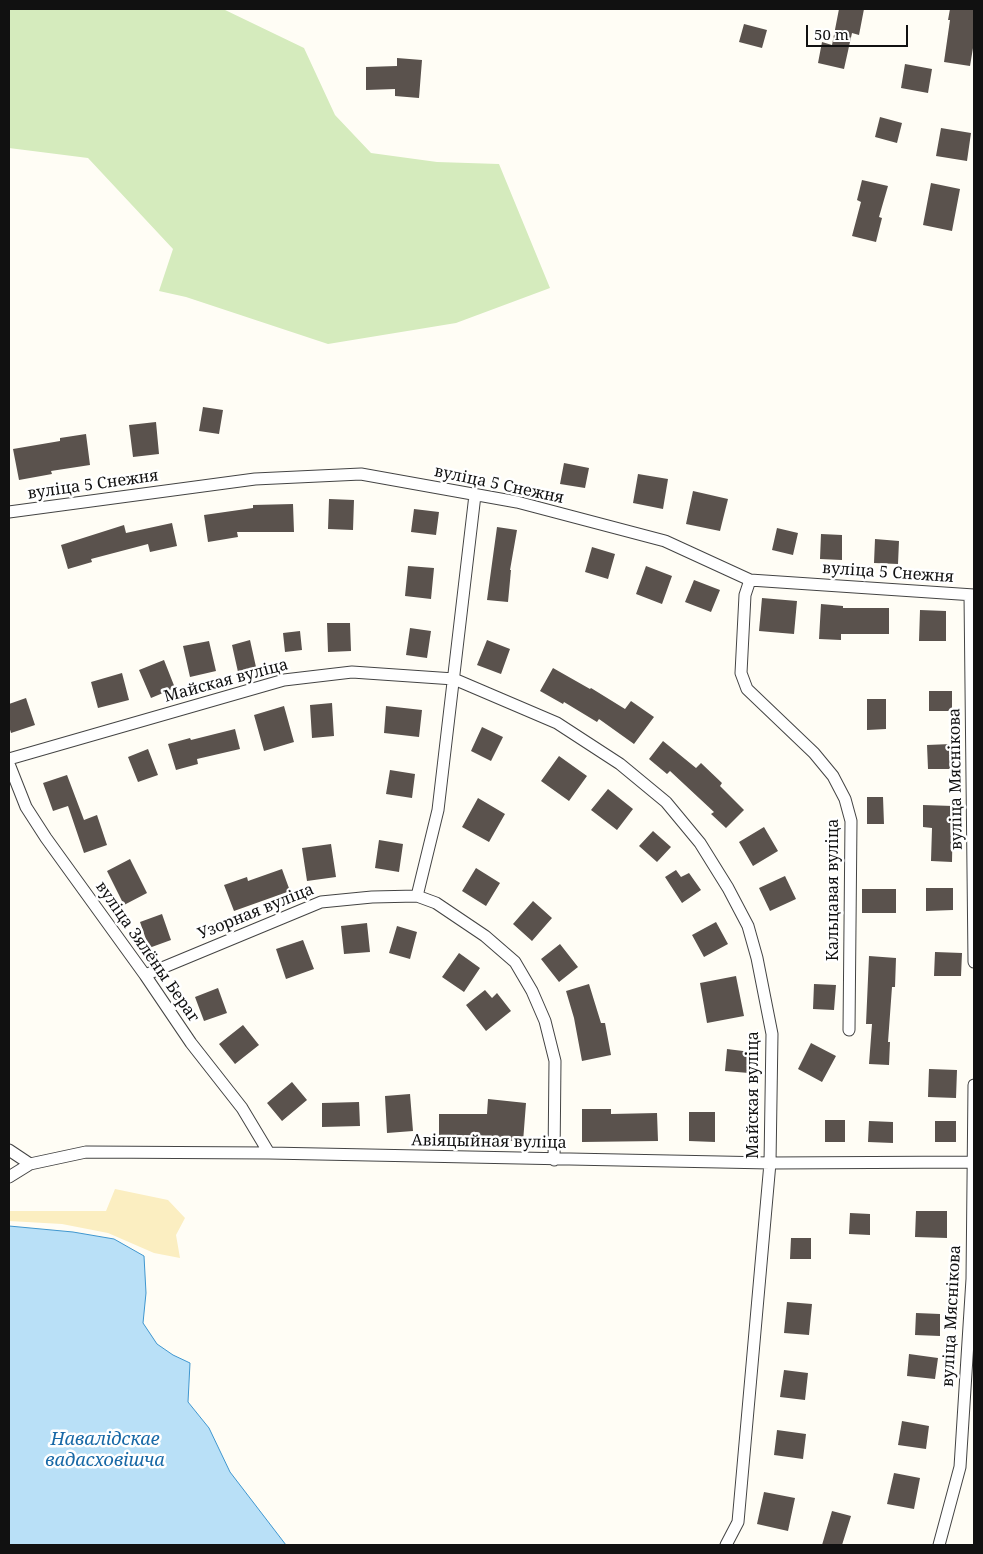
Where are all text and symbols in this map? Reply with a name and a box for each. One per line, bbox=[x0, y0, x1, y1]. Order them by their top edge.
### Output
scale bar bbox=[808, 15, 910, 47]
text: 50 m bbox=[814, 24, 849, 44]
street label: вуліца 5 Снежня bbox=[432, 462, 566, 508]
street label: вуліца 5 Снежня bbox=[26, 466, 160, 504]
street label: вуліца 5 Снежня bbox=[822, 559, 954, 587]
street label: Майская вуліца bbox=[162, 655, 290, 707]
street label: вуліца Мяснікова bbox=[945, 708, 967, 850]
street label: Кальцавая вуліца bbox=[823, 819, 843, 961]
street label: вуліца Зялёны Бераг bbox=[91, 878, 203, 1026]
street label: Узорная вуліца bbox=[195, 880, 317, 944]
street label: Майская вуліца bbox=[743, 1031, 763, 1159]
street label: Авіяцыйная вуліца bbox=[411, 1131, 567, 1153]
street label: вуліца Мяснікова bbox=[939, 1244, 965, 1388]
water label: Навалідскае вадасховішча bbox=[45, 1429, 165, 1472]

